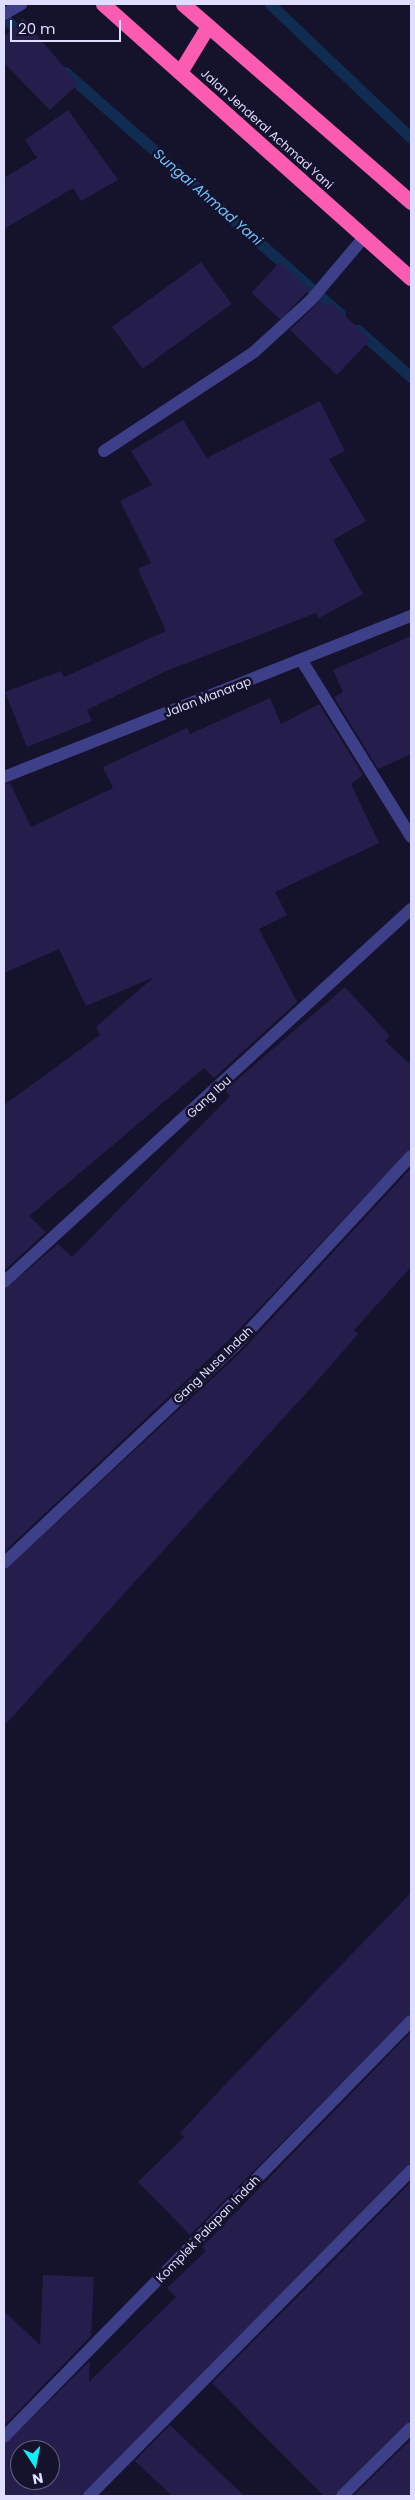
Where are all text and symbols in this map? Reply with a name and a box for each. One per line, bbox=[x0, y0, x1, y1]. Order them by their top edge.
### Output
scale bar bbox=[12, 10, 124, 42]
text: 20 m bbox=[18, 18, 56, 39]
street label: Jalan Jenderal Achmad Yani bbox=[198, 66, 336, 192]
water label: Sungai Ahmad Yani bbox=[150, 145, 266, 249]
street label: Jalan Manarap bbox=[163, 674, 253, 720]
street label: Gang Ibu bbox=[184, 1073, 234, 1121]
street label: Gang Nusa Indah bbox=[170, 1323, 256, 1407]
street label: Komplek Palapan Indah bbox=[153, 2173, 263, 2285]
north arrow bbox=[10, 2440, 60, 2490]
text: N bbox=[31, 2468, 45, 2490]

